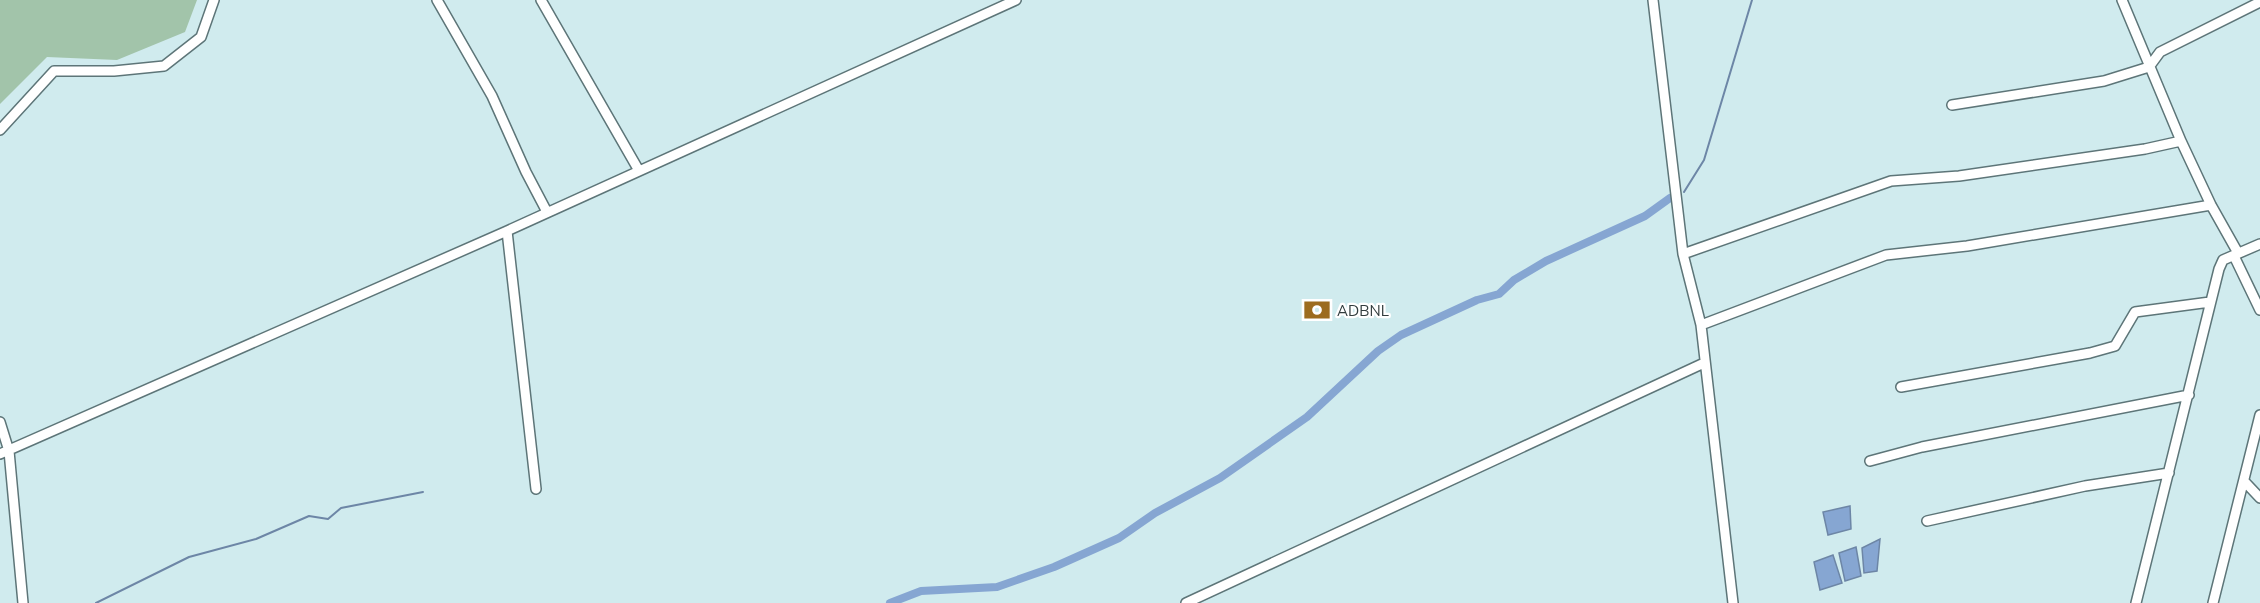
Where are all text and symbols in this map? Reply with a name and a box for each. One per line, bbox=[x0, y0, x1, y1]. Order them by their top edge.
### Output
bank icon: ADBNL bbox=[1302, 295, 1332, 325]
place label: ADBNL bbox=[1337, 301, 1389, 320]

